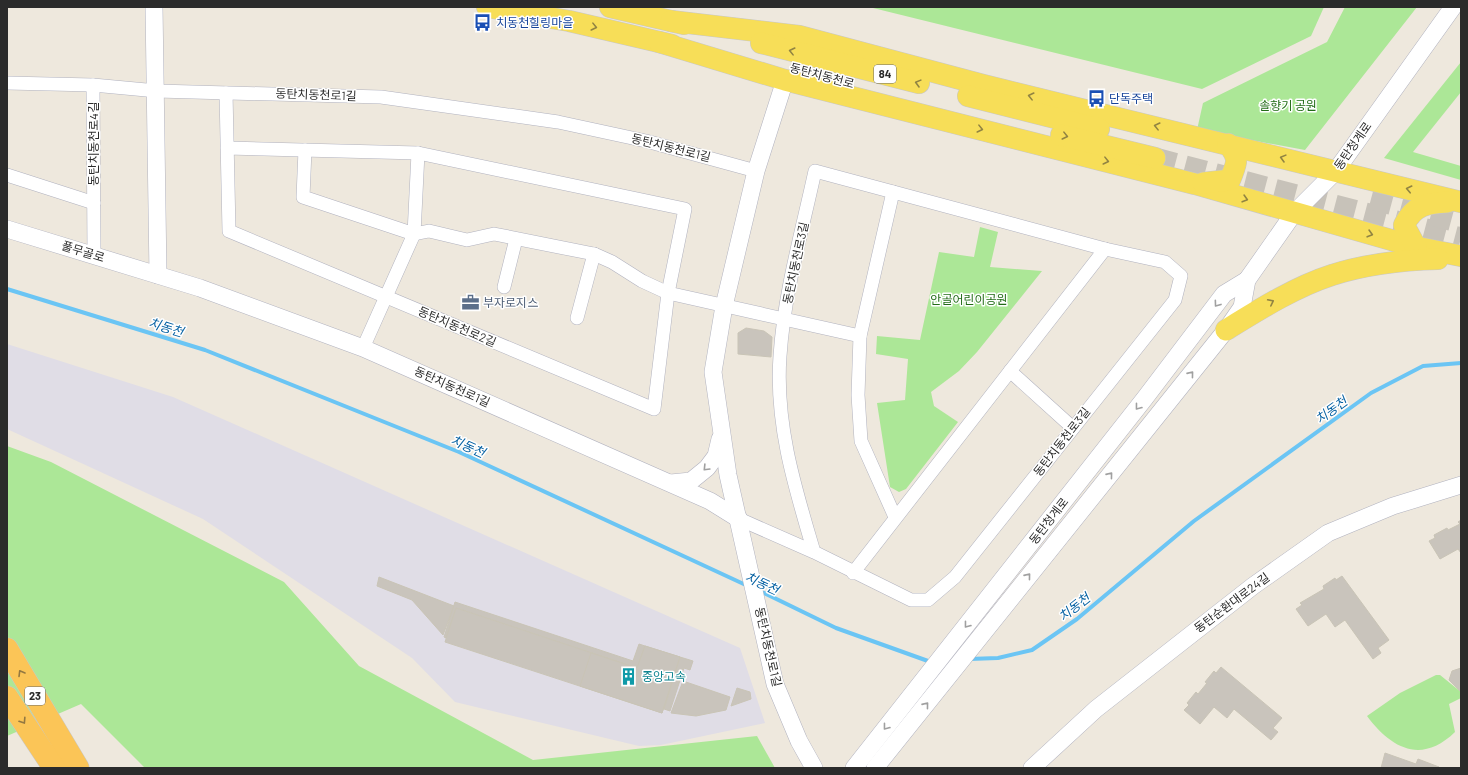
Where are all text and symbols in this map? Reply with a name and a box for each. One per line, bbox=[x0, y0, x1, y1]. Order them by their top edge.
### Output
bus stop icon: 치동천힐링마을 bbox=[473, 13, 493, 33]
place label: 치동천힐링마을 bbox=[496, 15, 573, 29]
one-way arrow bbox=[590, 22, 597, 31]
one-way arrow bbox=[789, 47, 796, 56]
street label: 동탄치동천로 bbox=[788, 60, 856, 90]
road number: 84 bbox=[874, 65, 896, 83]
one-way arrow bbox=[915, 79, 921, 87]
street label: 동탄치동천로1길 bbox=[275, 86, 357, 102]
bus stop icon: 단독주택 bbox=[1086, 89, 1106, 109]
place label: 단독주택 bbox=[1109, 91, 1153, 105]
one-way arrow bbox=[1028, 92, 1035, 101]
park label: 솔향기 공원 bbox=[1259, 98, 1317, 112]
street label: 동탄치동천로4길 bbox=[86, 102, 100, 186]
street label: 동탄청계로 bbox=[1331, 119, 1374, 172]
one-way arrow bbox=[1154, 123, 1160, 131]
one-way arrow bbox=[977, 125, 983, 133]
street label: 동탄치동천로1길 bbox=[630, 130, 712, 164]
one-way arrow bbox=[1061, 131, 1068, 140]
one-way arrow bbox=[1280, 154, 1287, 163]
one-way arrow bbox=[1103, 157, 1109, 165]
one-way arrow bbox=[1406, 186, 1413, 194]
one-way arrow bbox=[1241, 194, 1248, 203]
street label: 동탄치동천로3길 bbox=[779, 221, 811, 305]
one-way arrow bbox=[1367, 230, 1373, 238]
street label: 풀무골로 bbox=[60, 238, 106, 264]
park label: 안골어린이공원 bbox=[930, 292, 1008, 306]
office icon: 부자로지스 bbox=[460, 293, 480, 313]
place label: 부자로지스 bbox=[483, 295, 538, 309]
one-way arrow bbox=[1215, 299, 1222, 306]
one-way arrow bbox=[1267, 299, 1275, 307]
street label: 동탄치동천로2길 bbox=[416, 303, 499, 349]
water label: 치동천 bbox=[146, 314, 186, 340]
street label: 동탄치동천로1길 bbox=[412, 363, 492, 409]
one-way arrow bbox=[1186, 371, 1193, 378]
water label: 치동천 bbox=[1312, 392, 1351, 427]
one-way arrow bbox=[1136, 403, 1143, 410]
street label: 동탄치동천로3길 bbox=[1030, 404, 1092, 479]
water label: 치동천 bbox=[448, 431, 489, 461]
one-way arrow bbox=[703, 463, 711, 471]
one-way arrow bbox=[1105, 473, 1112, 480]
street label: 동탄청계로 bbox=[1026, 494, 1071, 546]
water label: 치동천 bbox=[742, 568, 783, 598]
street label: 동탄순환대로24길 bbox=[1191, 569, 1272, 635]
one-way arrow bbox=[1023, 574, 1030, 581]
water label: 치동천 bbox=[1055, 589, 1094, 624]
street label: 동탄치동천로1길 bbox=[753, 606, 785, 688]
one-way arrow bbox=[965, 621, 972, 628]
building icon: 중앙고속 bbox=[619, 667, 639, 687]
place label: 중앙고속 bbox=[642, 669, 686, 683]
one-way arrow bbox=[19, 670, 26, 677]
road number: 23 bbox=[25, 687, 45, 705]
one-way arrow bbox=[921, 702, 928, 709]
one-way arrow bbox=[18, 717, 26, 724]
one-way arrow bbox=[884, 723, 891, 730]

